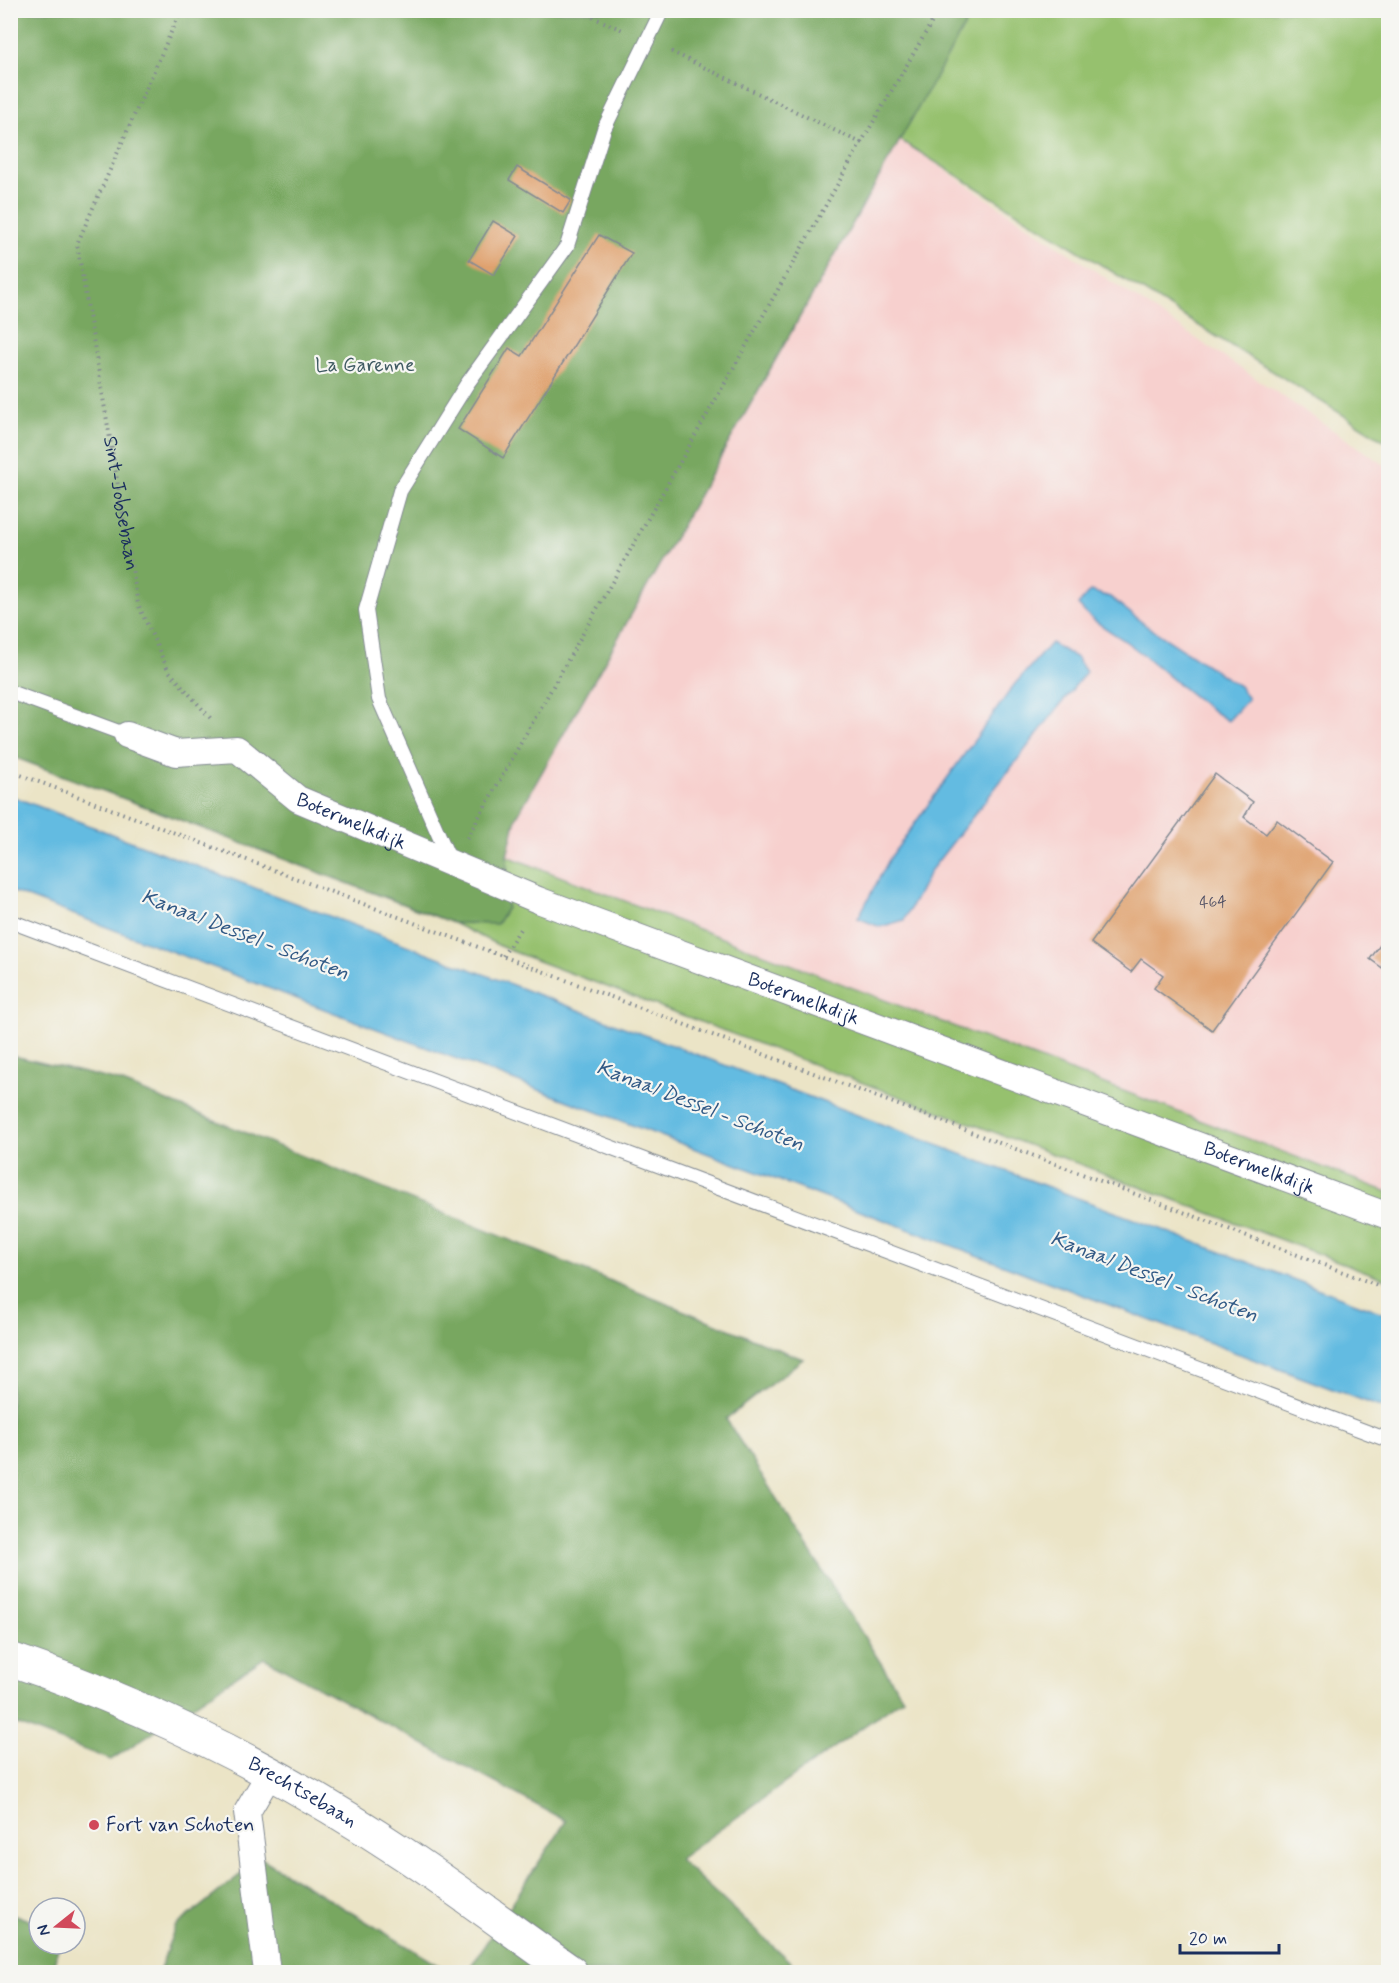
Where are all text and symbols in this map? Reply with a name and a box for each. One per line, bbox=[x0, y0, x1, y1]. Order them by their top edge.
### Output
park label: La Garenne bbox=[315, 352, 415, 379]
street label: Sint-Jobsebaan bbox=[96, 434, 146, 573]
street label: Botermelkdijk bbox=[292, 786, 411, 857]
water label: Kanaal Dessel - Schoten bbox=[137, 883, 353, 988]
house number: 464 bbox=[1199, 892, 1227, 913]
street label: Botermelkdijk bbox=[744, 966, 863, 1032]
water label: Kanaal Dessel - Schoten bbox=[592, 1054, 808, 1159]
street label: Botermelkdijk bbox=[1200, 1135, 1319, 1201]
water label: Kanaal Dessel - Schoten bbox=[1046, 1225, 1262, 1330]
street label: Brechtsebaan bbox=[243, 1750, 362, 1834]
place label: Fort van Schoten bbox=[106, 1812, 254, 1839]
marker: Fort van Schoten bbox=[87, 1818, 101, 1832]
north arrow bbox=[27, 1896, 87, 1956]
scale bar bbox=[1180, 1917, 1279, 1955]
text: N bbox=[33, 1922, 56, 1938]
text: 20 m bbox=[1189, 1927, 1227, 1951]

